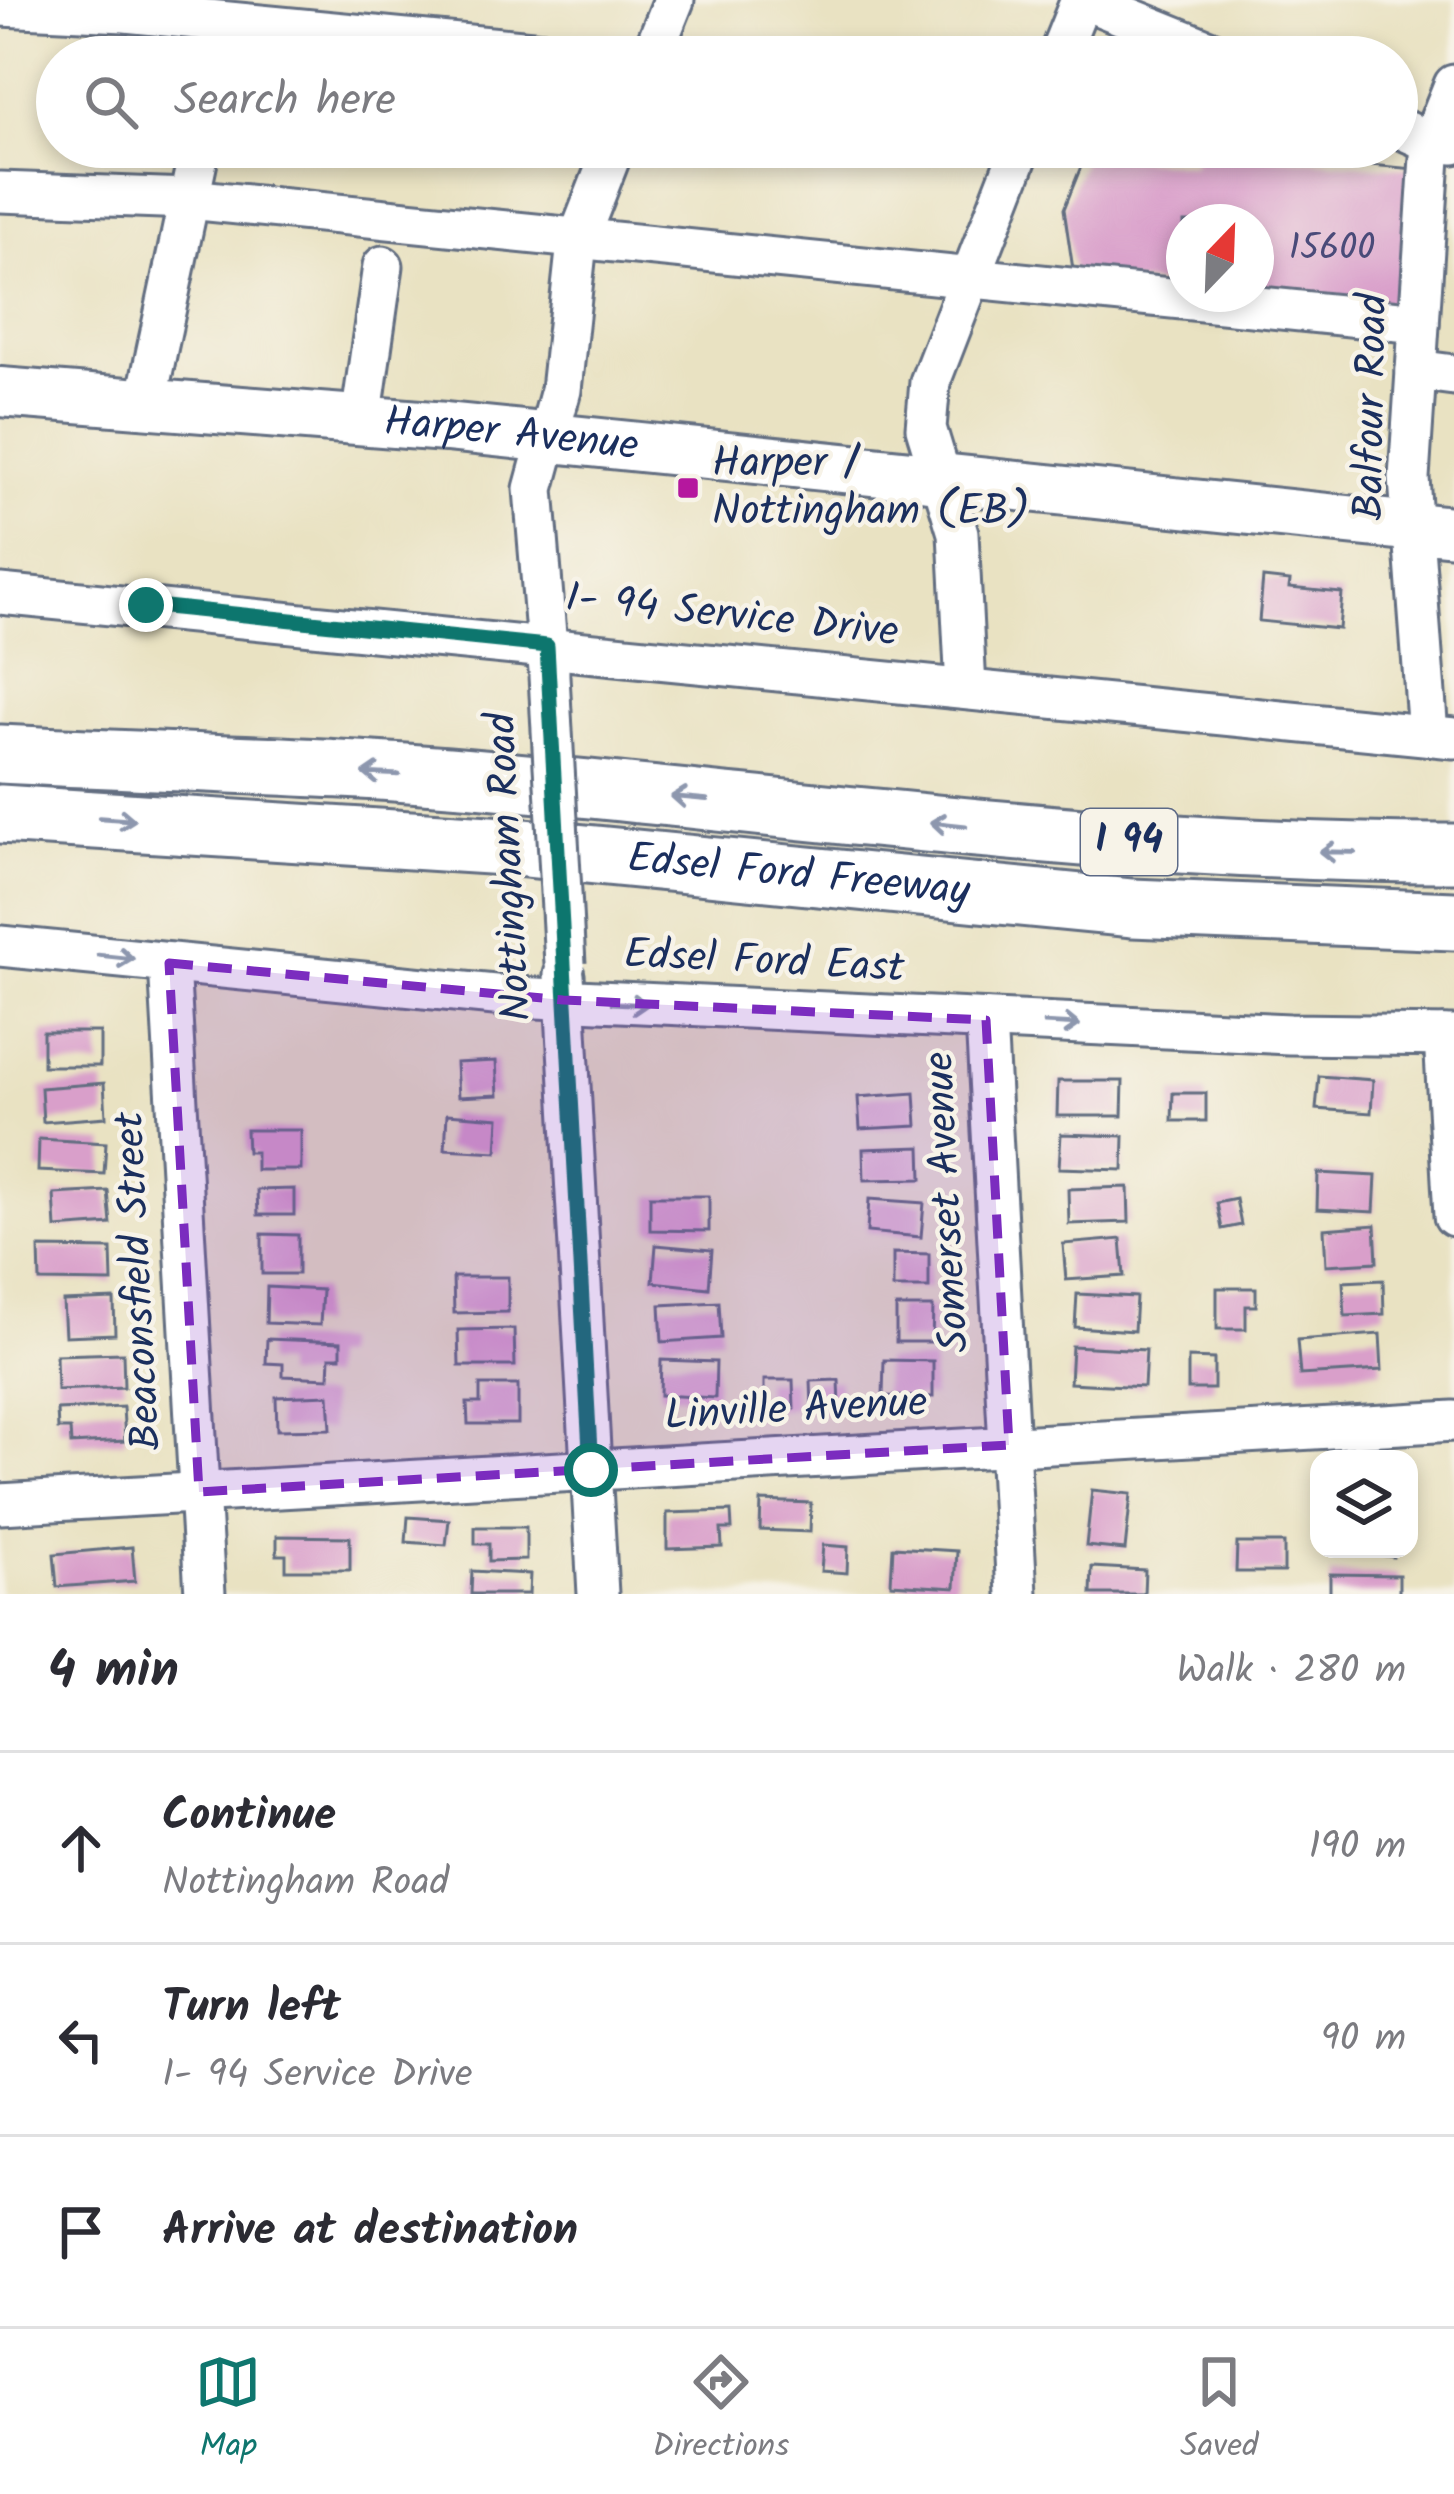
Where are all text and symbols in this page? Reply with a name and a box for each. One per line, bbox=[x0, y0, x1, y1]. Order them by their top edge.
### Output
search box bbox=[36, 36, 1418, 168]
text: Search here bbox=[174, 66, 396, 138]
icon: search bbox=[78, 69, 144, 135]
north arrow bbox=[1166, 204, 1274, 312]
house number: 15600 bbox=[1289, 221, 1375, 278]
street label: Balfour Road bbox=[1337, 292, 1407, 521]
street label: Harper Avenue bbox=[382, 389, 642, 480]
place label: Harper / Nottingham (EB) bbox=[712, 431, 1030, 546]
marker: Harper / Nottingham (EB) bbox=[675, 475, 701, 501]
street label: I- 94 Service Drive bbox=[562, 565, 902, 667]
route end bbox=[119, 578, 173, 632]
street label: Nottingham Road bbox=[468, 710, 552, 1023]
one-way arrow bbox=[362, 762, 401, 785]
one-way arrow bbox=[670, 786, 709, 809]
one-way arrow bbox=[97, 808, 136, 831]
road number: I 94 bbox=[1081, 809, 1177, 875]
one-way arrow bbox=[929, 812, 968, 835]
street label: Edsel Ford Freeway bbox=[624, 825, 973, 925]
one-way arrow bbox=[1318, 841, 1357, 864]
street label: Edsel Ford East bbox=[622, 921, 907, 1003]
one-way arrow bbox=[96, 946, 135, 969]
one-way arrow bbox=[610, 992, 649, 1015]
one-way arrow bbox=[1042, 1012, 1081, 1035]
street label: Somerset Avenue bbox=[907, 1050, 989, 1354]
street label: Beaconsfield Street bbox=[97, 1109, 181, 1452]
street label: Linville Avenue bbox=[663, 1370, 929, 1450]
route start bbox=[564, 1443, 618, 1497]
map controls bbox=[1310, 1450, 1418, 1558]
button: layers bbox=[1310, 1450, 1418, 1558]
text: 4 min bbox=[48, 1632, 179, 1713]
text: Walk · 280 m bbox=[1177, 1641, 1406, 1703]
text: Continue bbox=[162, 1781, 336, 1853]
icon: ahead bbox=[48, 1815, 114, 1881]
text: 190 m bbox=[1309, 1817, 1406, 1879]
text: Nottingham Road bbox=[162, 1853, 449, 1915]
text: Turn left bbox=[162, 1973, 341, 2045]
icon: left bbox=[48, 2007, 114, 2073]
text: 90 m bbox=[1321, 2009, 1406, 2071]
text: I- 94 Service Drive bbox=[162, 2045, 473, 2107]
text: Arrive at destination bbox=[162, 2196, 578, 2268]
icon: arrive bbox=[48, 2199, 114, 2265]
tab: Map bbox=[195, 2349, 261, 2474]
tab: Directions bbox=[652, 2349, 789, 2474]
tab: Saved bbox=[1180, 2349, 1259, 2474]

